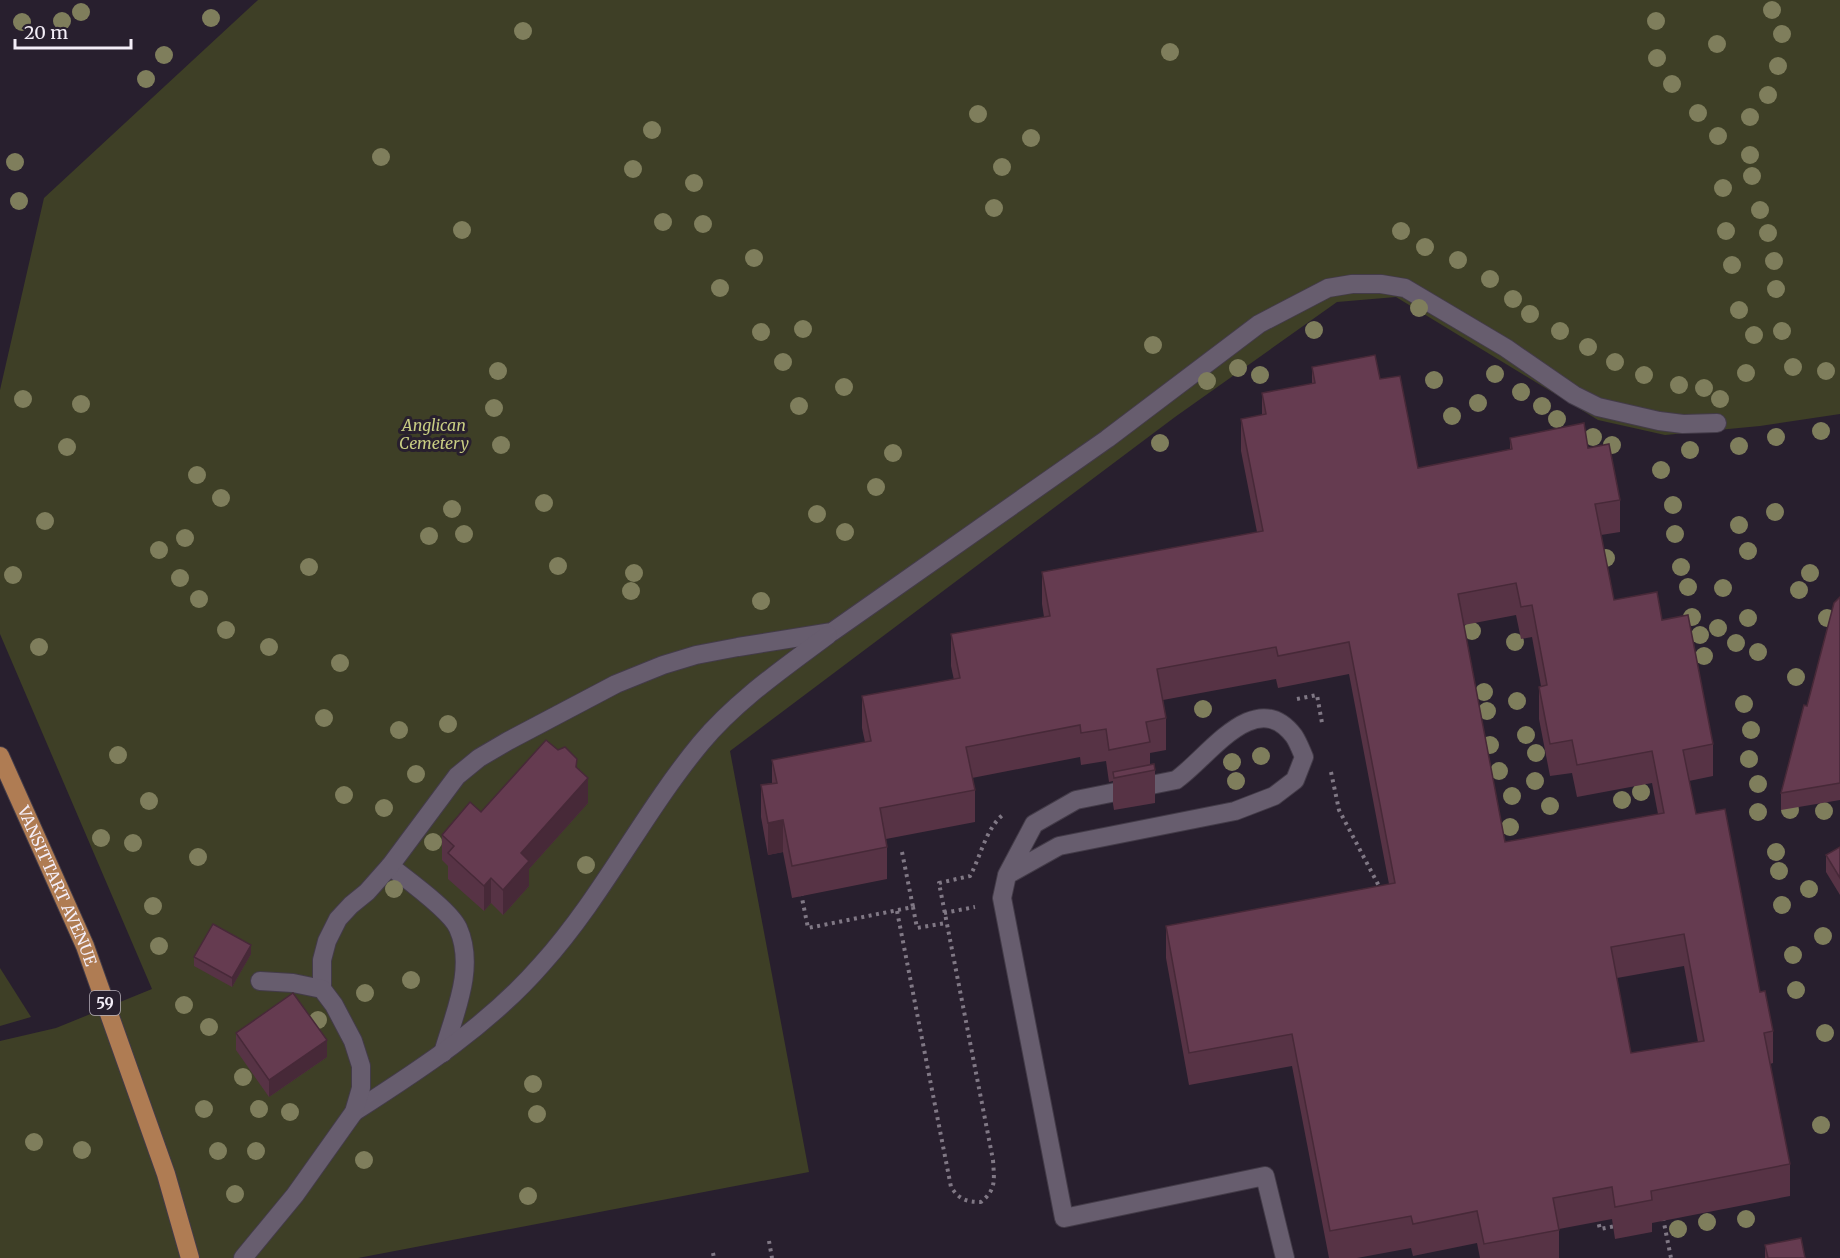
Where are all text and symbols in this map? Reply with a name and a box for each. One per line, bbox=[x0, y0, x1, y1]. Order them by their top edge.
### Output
scale bar bbox=[15, 12, 130, 50]
text: 20 m bbox=[24, 21, 68, 44]
park label: Anglican Cemetery bbox=[399, 415, 469, 453]
street label: VANSITTART AVENUE bbox=[13, 802, 101, 969]
road number: 59 bbox=[90, 991, 120, 1015]

